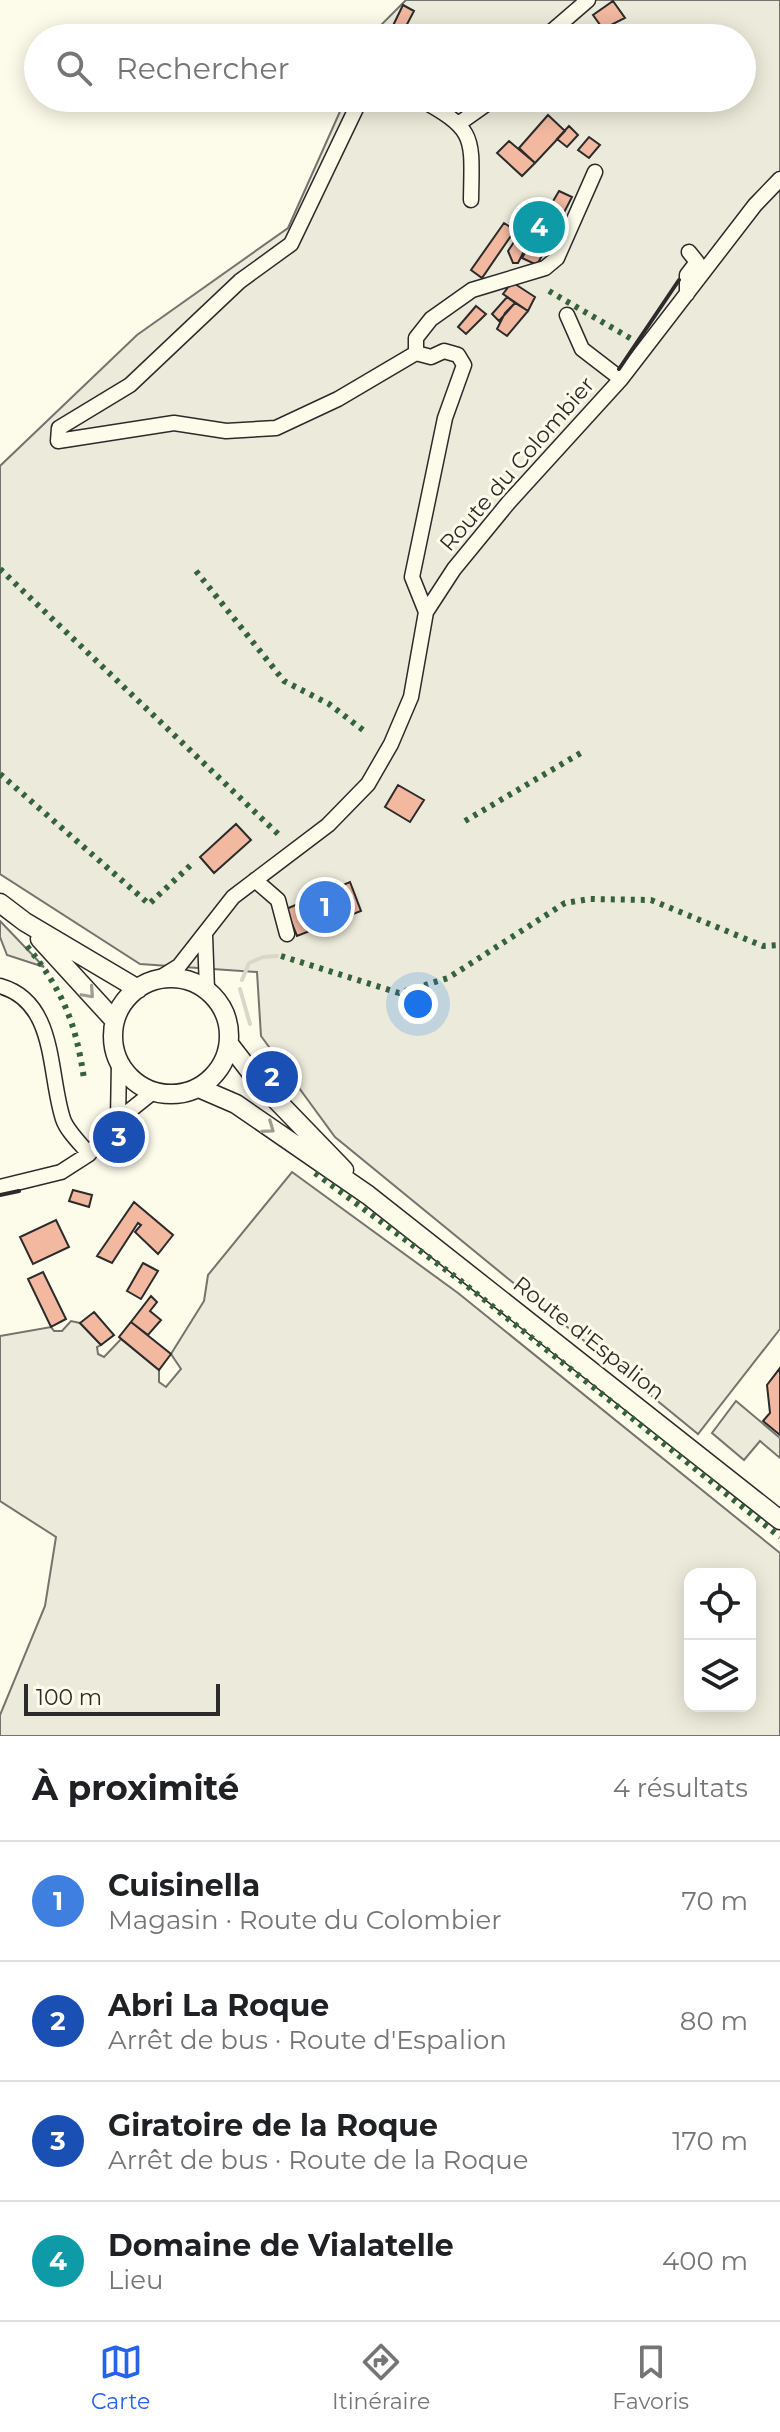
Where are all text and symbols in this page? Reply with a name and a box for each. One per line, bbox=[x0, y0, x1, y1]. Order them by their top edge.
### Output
search box bbox=[24, 24, 756, 112]
icon: search bbox=[52, 46, 96, 90]
text: Rechercher bbox=[116, 50, 290, 87]
pin: 4 bbox=[513, 197, 565, 257]
street label: Route du Colombier bbox=[434, 371, 600, 557]
pin: 1 bbox=[299, 877, 351, 937]
one-way arrow bbox=[79, 983, 93, 998]
your location bbox=[398, 984, 438, 1024]
pin: 2 bbox=[246, 1047, 298, 1107]
pin: 3 bbox=[93, 1107, 145, 1167]
one-way arrow bbox=[261, 1118, 275, 1133]
street label: Route d'Espalion bbox=[508, 1270, 670, 1406]
map controls bbox=[684, 1568, 756, 1712]
button: locate bbox=[684, 1568, 756, 1640]
button: layers bbox=[684, 1640, 756, 1712]
scale bar bbox=[24, 1680, 220, 1716]
text: 100 m bbox=[36, 1684, 102, 1711]
text: À proximité bbox=[32, 1767, 239, 1809]
text: 4 résultats bbox=[613, 1772, 748, 1804]
text: Cuisinella bbox=[108, 1867, 260, 1904]
text: 1 bbox=[53, 1885, 63, 1917]
text: 70 m bbox=[682, 1885, 748, 1917]
text: Magasin · Route du Colombier bbox=[108, 1904, 502, 1936]
text: Abri La Roque bbox=[108, 1987, 329, 2024]
text: 2 bbox=[50, 2005, 66, 2037]
text: 80 m bbox=[680, 2005, 748, 2037]
text: Arrêt de bus · Route d'Espalion bbox=[108, 2024, 507, 2056]
text: Giratoire de la Roque bbox=[108, 2107, 438, 2144]
text: 3 bbox=[50, 2125, 66, 2157]
text: 170 m bbox=[672, 2125, 748, 2157]
text: Arrêt de bus · Route de la Roque bbox=[108, 2144, 529, 2176]
text: Domaine de Vialatelle bbox=[108, 2227, 454, 2264]
text: 4 bbox=[49, 2245, 67, 2277]
text: 400 m bbox=[662, 2245, 748, 2277]
text: Lieu bbox=[108, 2264, 163, 2296]
tab: Carte bbox=[91, 2340, 150, 2415]
tab: Itinéraire bbox=[332, 2340, 430, 2415]
tab: Favoris bbox=[612, 2340, 689, 2415]

